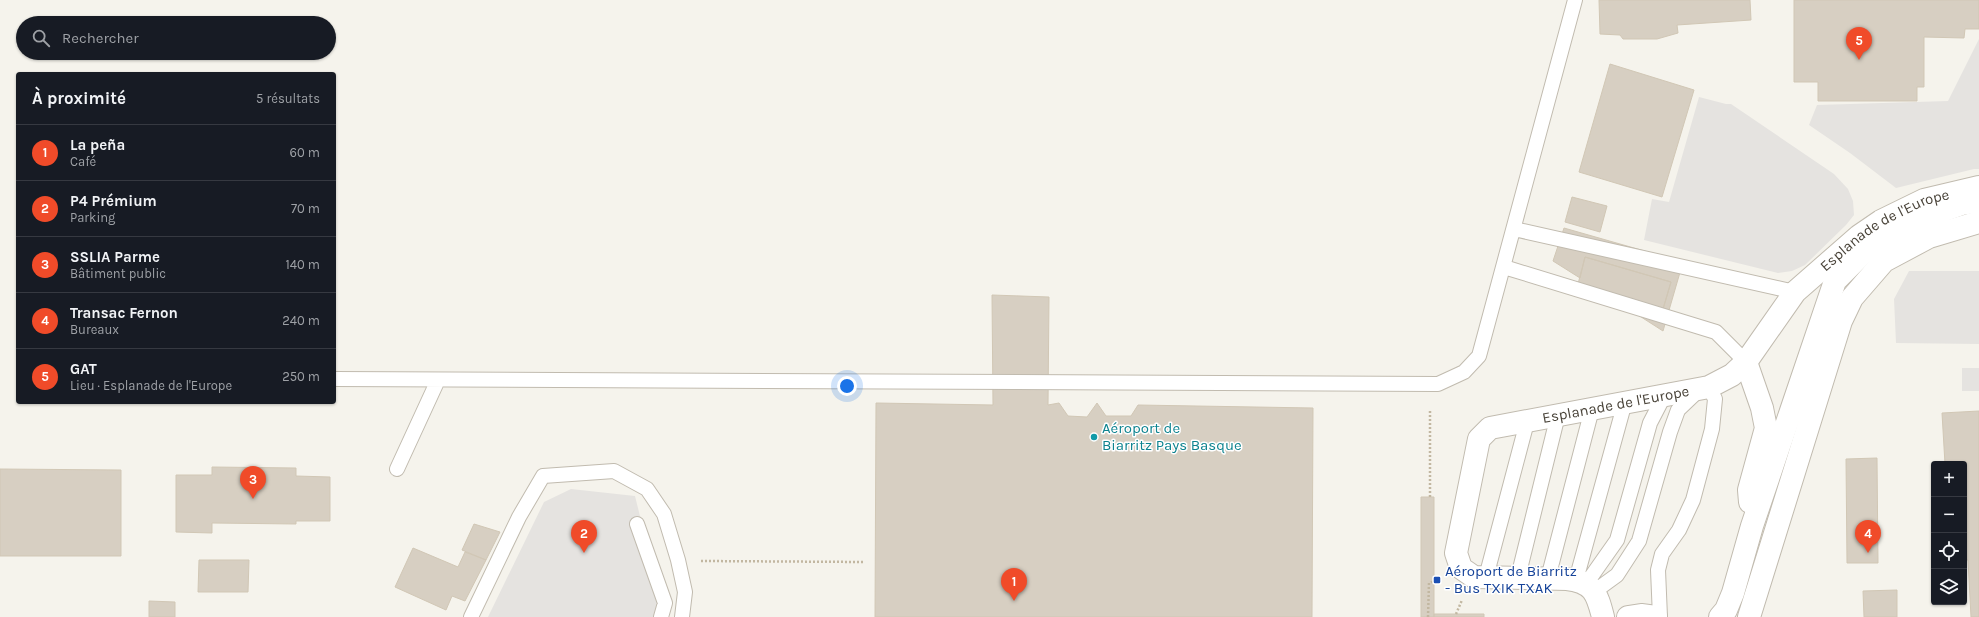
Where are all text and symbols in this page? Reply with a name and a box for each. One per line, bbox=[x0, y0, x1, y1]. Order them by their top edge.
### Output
search box bbox=[16, 16, 336, 60]
icon: search bbox=[30, 27, 52, 49]
pin: 5 bbox=[1846, 27, 1872, 60]
text: Rechercher bbox=[62, 29, 139, 47]
text: À proximité bbox=[32, 88, 126, 108]
text: 5 résultats bbox=[256, 91, 320, 106]
text: La peña bbox=[70, 136, 125, 154]
text: 1 bbox=[43, 145, 47, 160]
text: 60 m bbox=[290, 145, 320, 160]
text: Café bbox=[70, 154, 96, 169]
street label: Esplanade de l'Europe bbox=[1816, 185, 1951, 275]
text: P4 Prémium bbox=[70, 192, 157, 210]
text: 2 bbox=[41, 201, 49, 216]
text: 70 m bbox=[291, 201, 320, 216]
text: Parking bbox=[70, 210, 115, 225]
text: SSLIA Parme bbox=[70, 248, 160, 266]
text: 3 bbox=[41, 257, 49, 272]
text: 140 m bbox=[285, 257, 320, 272]
text: Bâtiment public bbox=[70, 266, 166, 281]
text: Transac Fernon bbox=[70, 304, 178, 322]
text: 4 bbox=[41, 313, 49, 328]
text: 240 m bbox=[282, 313, 320, 328]
text: Bureaux bbox=[70, 322, 119, 337]
text: GAT bbox=[70, 360, 97, 378]
text: 5 bbox=[41, 369, 49, 384]
text: 250 m bbox=[282, 369, 320, 384]
your location bbox=[837, 376, 857, 396]
text: Lieu · Esplanade de l'Europe bbox=[70, 378, 232, 393]
street label: Esplanade de l'Europe bbox=[1541, 382, 1691, 427]
place label: Aéroport de Biarritz Pays Basque bbox=[1102, 419, 1242, 454]
marker: Aéroport de Biarritz Pays Basque bbox=[1089, 432, 1099, 442]
map controls bbox=[1931, 461, 1967, 605]
button: + bbox=[1931, 461, 1967, 497]
pin: 3 bbox=[240, 466, 266, 499]
button: − bbox=[1931, 497, 1967, 533]
pin: 2 bbox=[571, 520, 597, 553]
pin: 4 bbox=[1855, 520, 1881, 553]
button: locate bbox=[1931, 533, 1967, 569]
place label: Aéroport de Biarritz - Bus TXIK TXAK bbox=[1445, 562, 1577, 597]
pin: 1 bbox=[1001, 568, 1027, 601]
button: layers bbox=[1931, 569, 1967, 605]
marker: Aéroport de Biarritz - Bus TXIK TXAK bbox=[1432, 575, 1442, 585]

